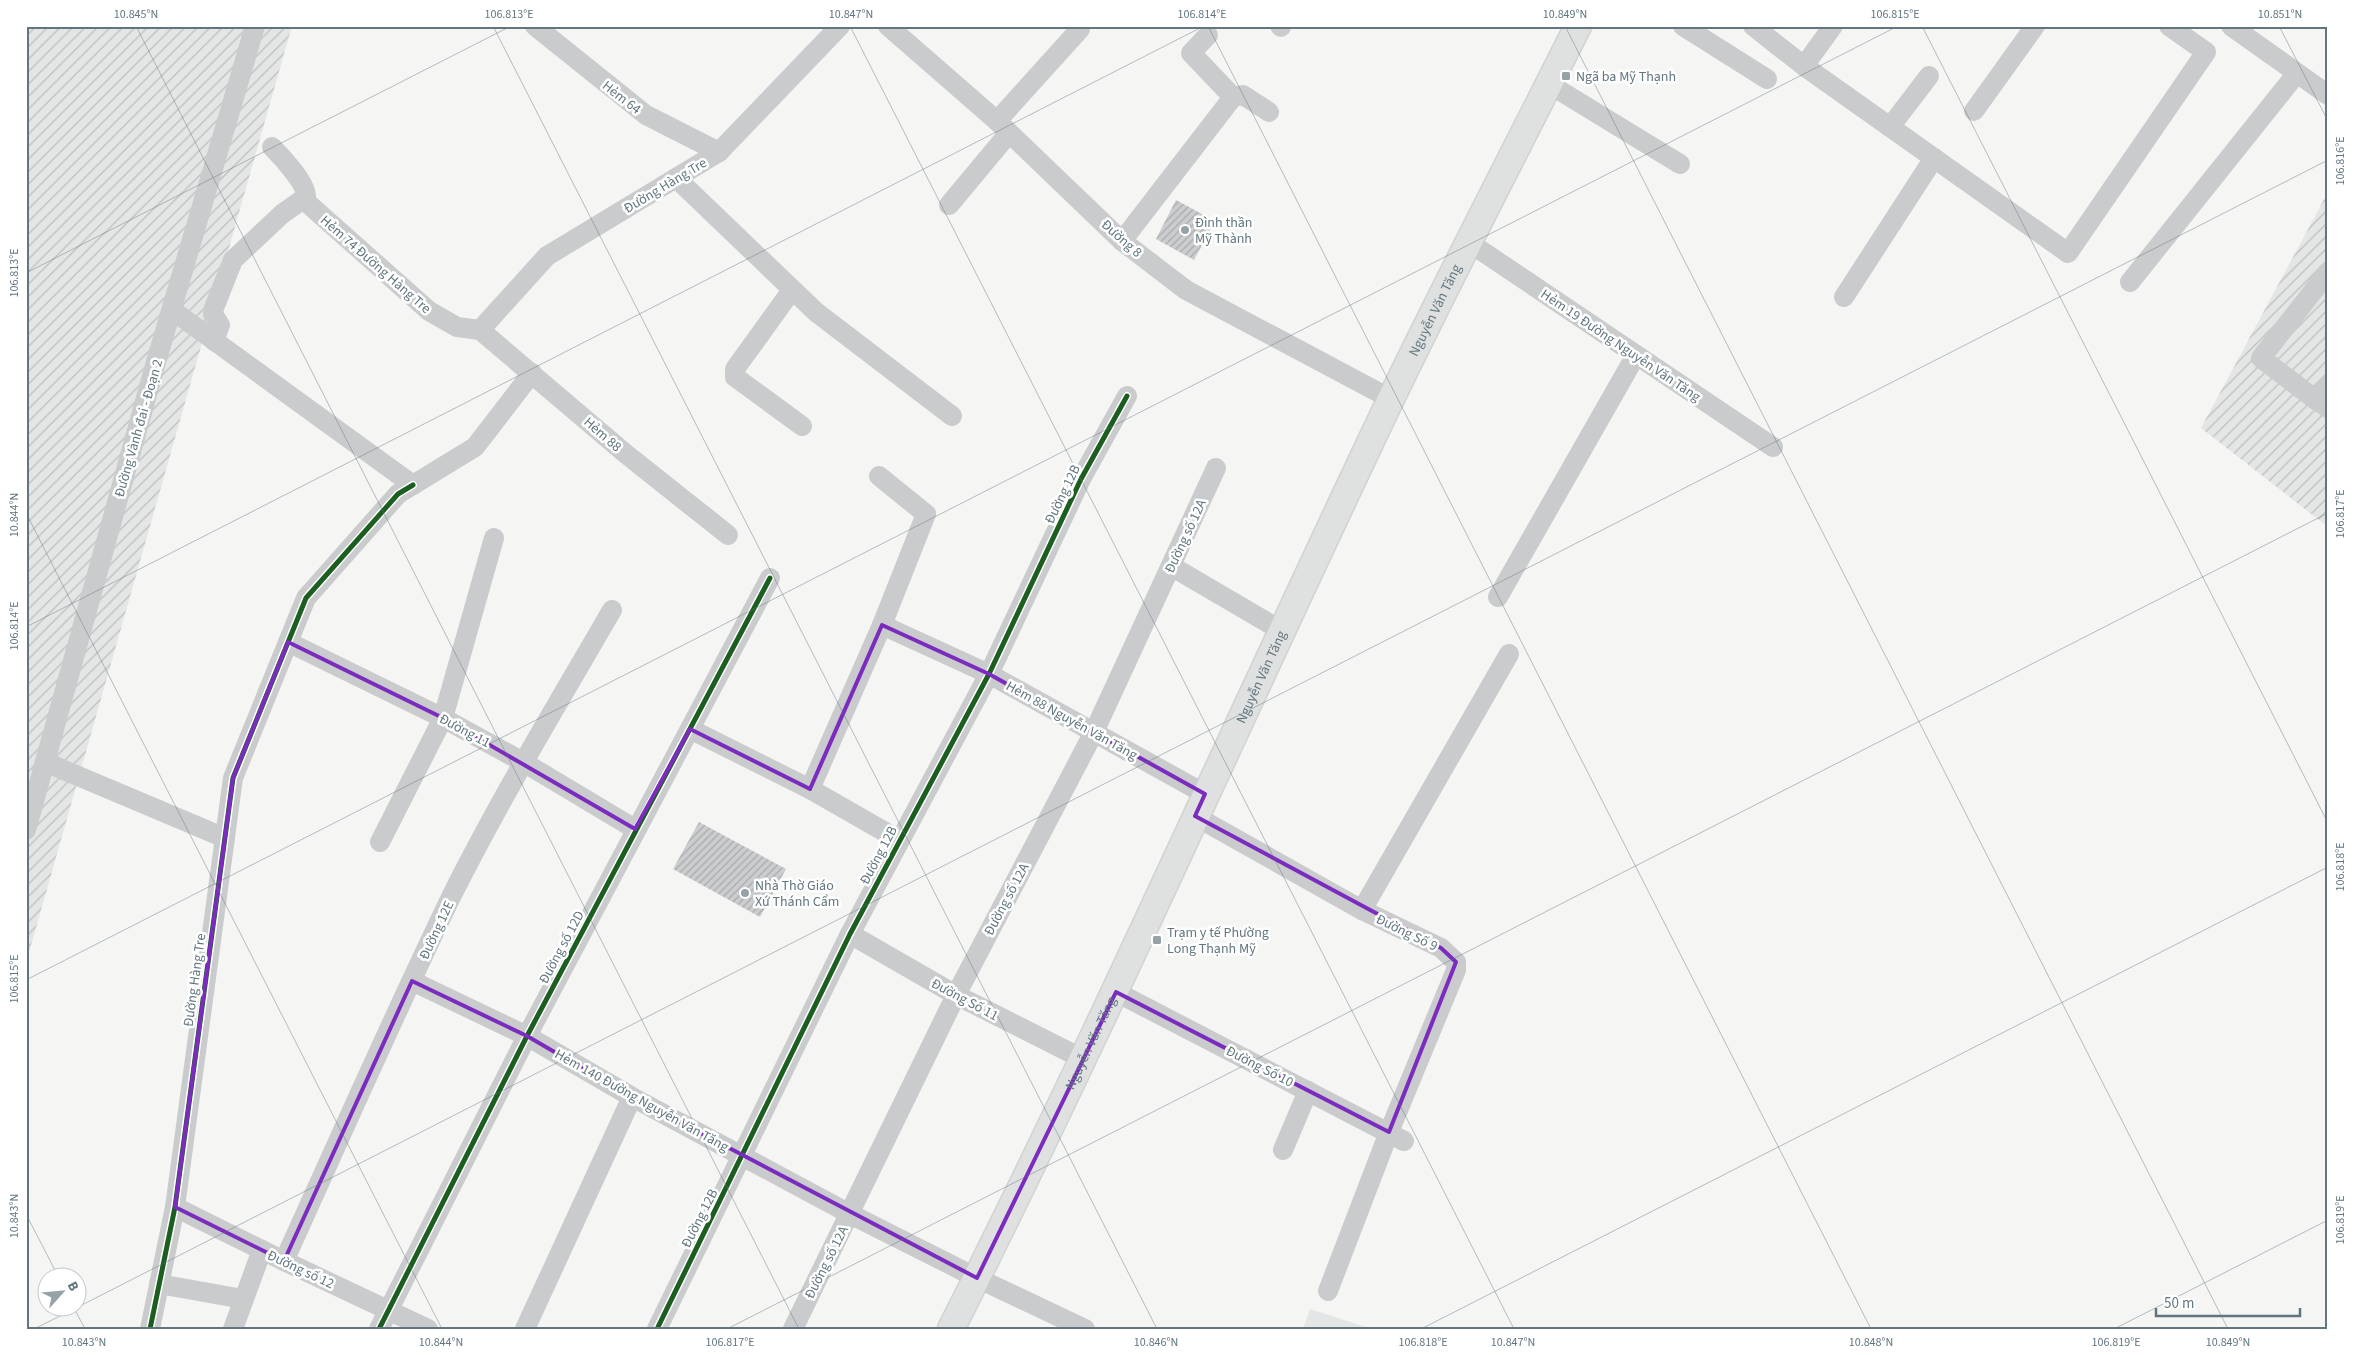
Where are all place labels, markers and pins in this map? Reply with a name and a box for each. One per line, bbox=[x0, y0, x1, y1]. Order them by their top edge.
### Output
place label: Ngã ba Mỹ Thạnh bbox=[1576, 67, 1676, 87]
marker: Ngã ba Mỹ Thạnh bbox=[1560, 70, 1572, 82]
place label: Đình thần Mỹ Thành bbox=[1195, 213, 1252, 249]
marker: Đình thần Mỹ Thành bbox=[1179, 224, 1191, 236]
place label: Nhà Thờ Giáo Xứ Thánh Cẩm bbox=[755, 876, 839, 912]
marker: Nhà Thờ Giáo Xứ Thánh Cẩm bbox=[739, 887, 751, 899]
place label: Trạm y tế Phường Long Thạnh Mỹ bbox=[1167, 923, 1269, 959]
marker: Trạm y tế Phường Long Thạnh Mỹ bbox=[1151, 934, 1163, 946]

